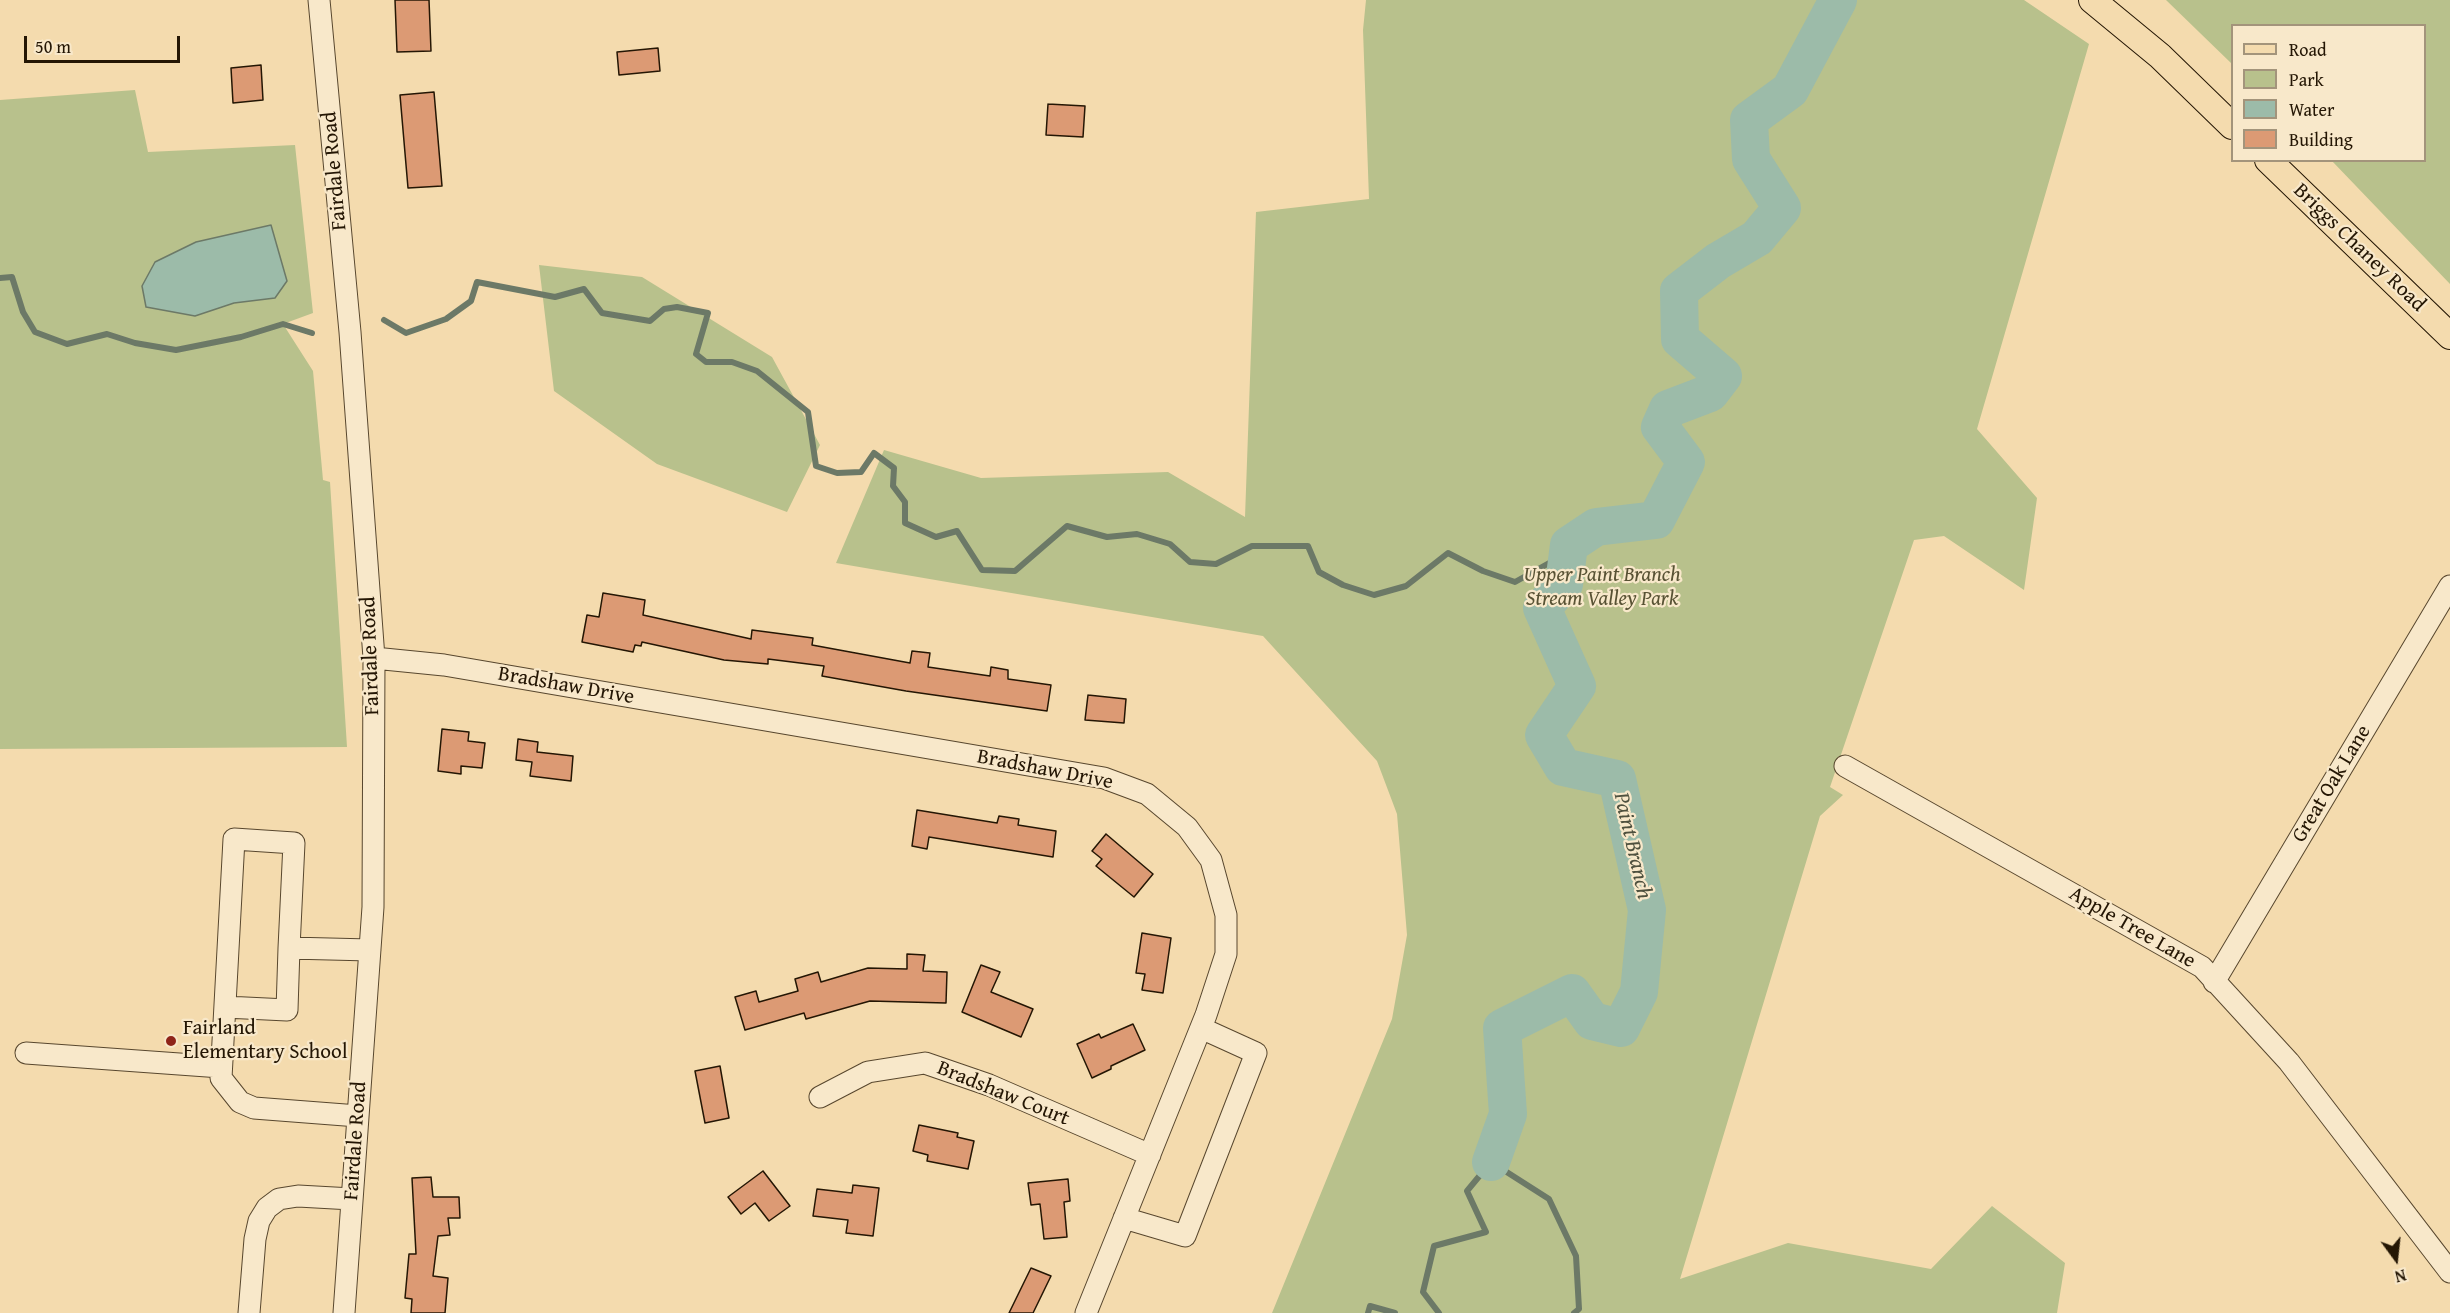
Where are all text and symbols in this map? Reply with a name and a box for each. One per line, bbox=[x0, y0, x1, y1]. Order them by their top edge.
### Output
scale bar bbox=[27, 24, 183, 62]
legend bbox=[2231, 24, 2426, 162]
text: 50 m bbox=[35, 33, 71, 60]
text: Road bbox=[2289, 36, 2327, 63]
text: Park bbox=[2289, 66, 2324, 93]
text: Water bbox=[2289, 96, 2334, 123]
street label: Fairdale Road bbox=[317, 111, 353, 231]
text: Building bbox=[2289, 126, 2353, 153]
street label: Briggs Chaney Road bbox=[2288, 178, 2430, 318]
park label: Upper Paint Branch Stream Valley Park bbox=[1523, 563, 1681, 613]
street label: Fairdale Road bbox=[356, 596, 386, 716]
street label: Bradshaw Drive bbox=[496, 662, 636, 710]
street label: Great Oak Lane bbox=[2287, 721, 2377, 847]
street label: Bradshaw Drive bbox=[975, 744, 1115, 796]
water label: Paint Branch bbox=[1607, 790, 1657, 902]
street label: Apple Tree Lane bbox=[2064, 882, 2200, 974]
place label: Fairland Elementary School bbox=[183, 1016, 348, 1066]
marker: Fairland Elementary School bbox=[164, 1034, 178, 1048]
street label: Bradshaw Court bbox=[933, 1056, 1073, 1132]
street label: Fairdale Road bbox=[339, 1081, 373, 1201]
north arrow bbox=[2366, 1229, 2426, 1289]
text: N bbox=[2392, 1263, 2409, 1289]

